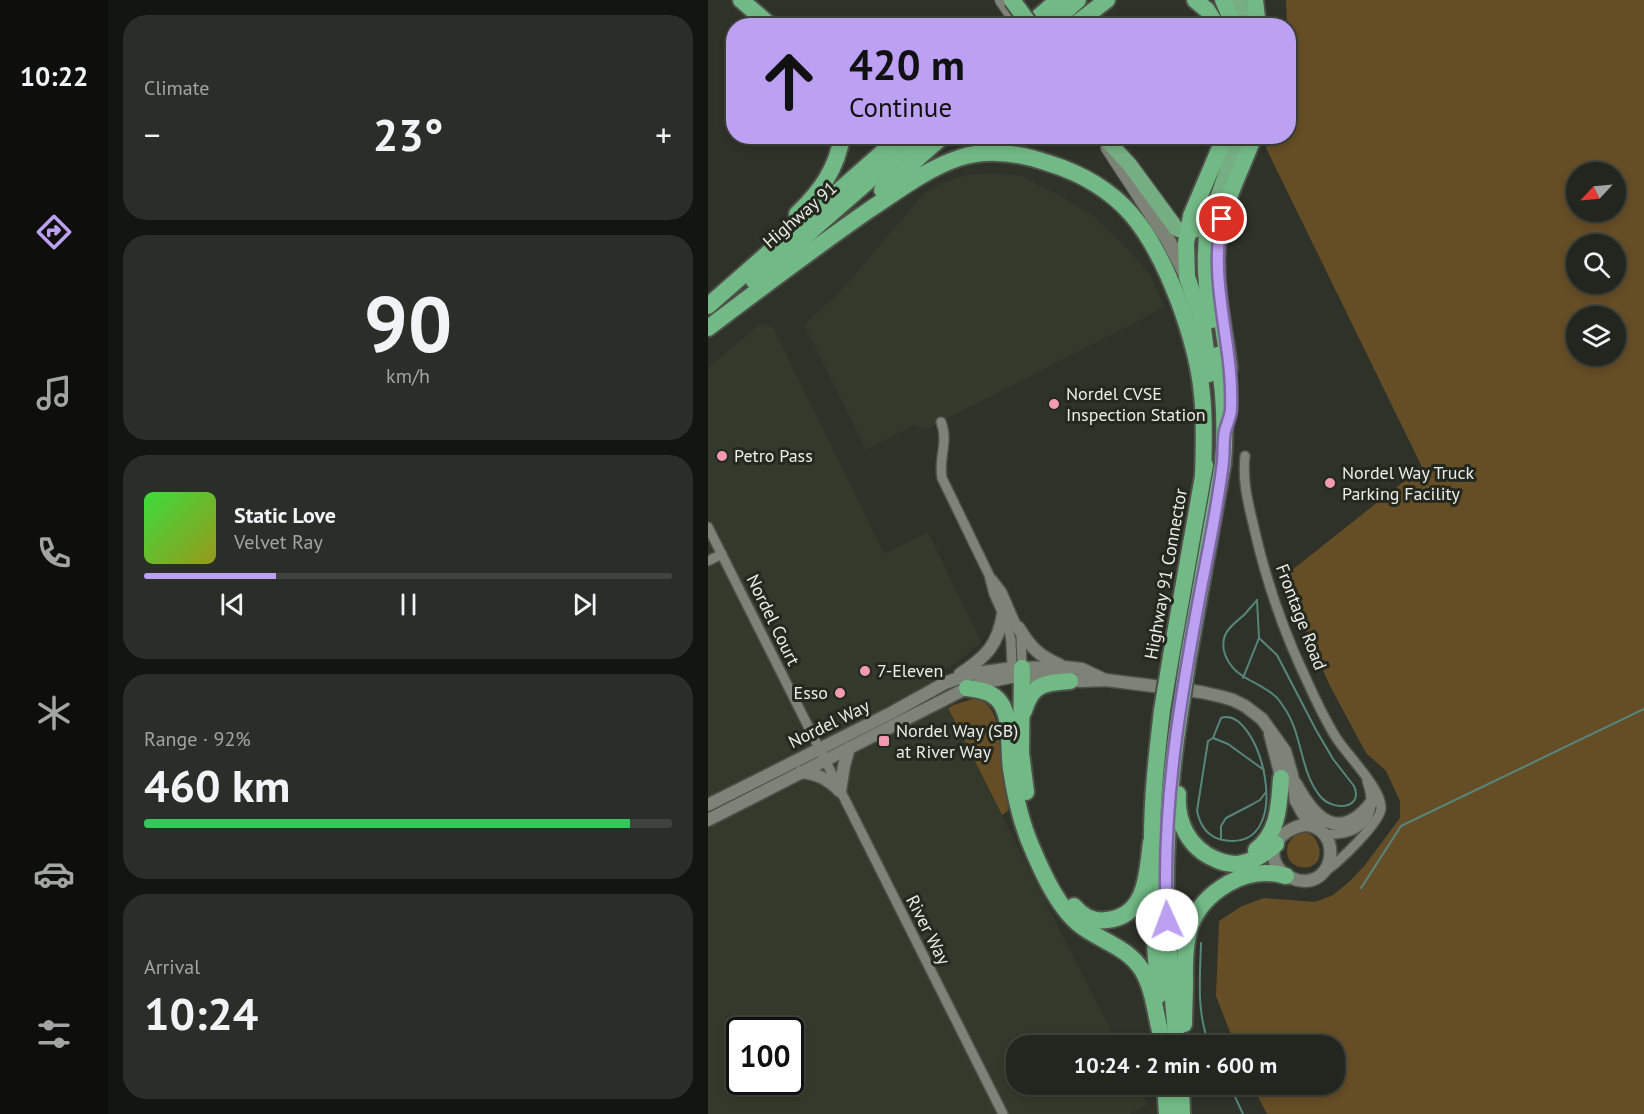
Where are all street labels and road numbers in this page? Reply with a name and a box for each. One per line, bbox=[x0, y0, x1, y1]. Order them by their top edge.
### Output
street label: Highway 91 bbox=[758, 176, 841, 253]
street label: Highway 91 Connector bbox=[1139, 487, 1192, 661]
street label: Frontage Road bbox=[1271, 561, 1332, 673]
street label: Nordel Court bbox=[742, 570, 805, 669]
street label: Nordel Way bbox=[784, 694, 874, 753]
street label: River Way bbox=[901, 891, 956, 969]

